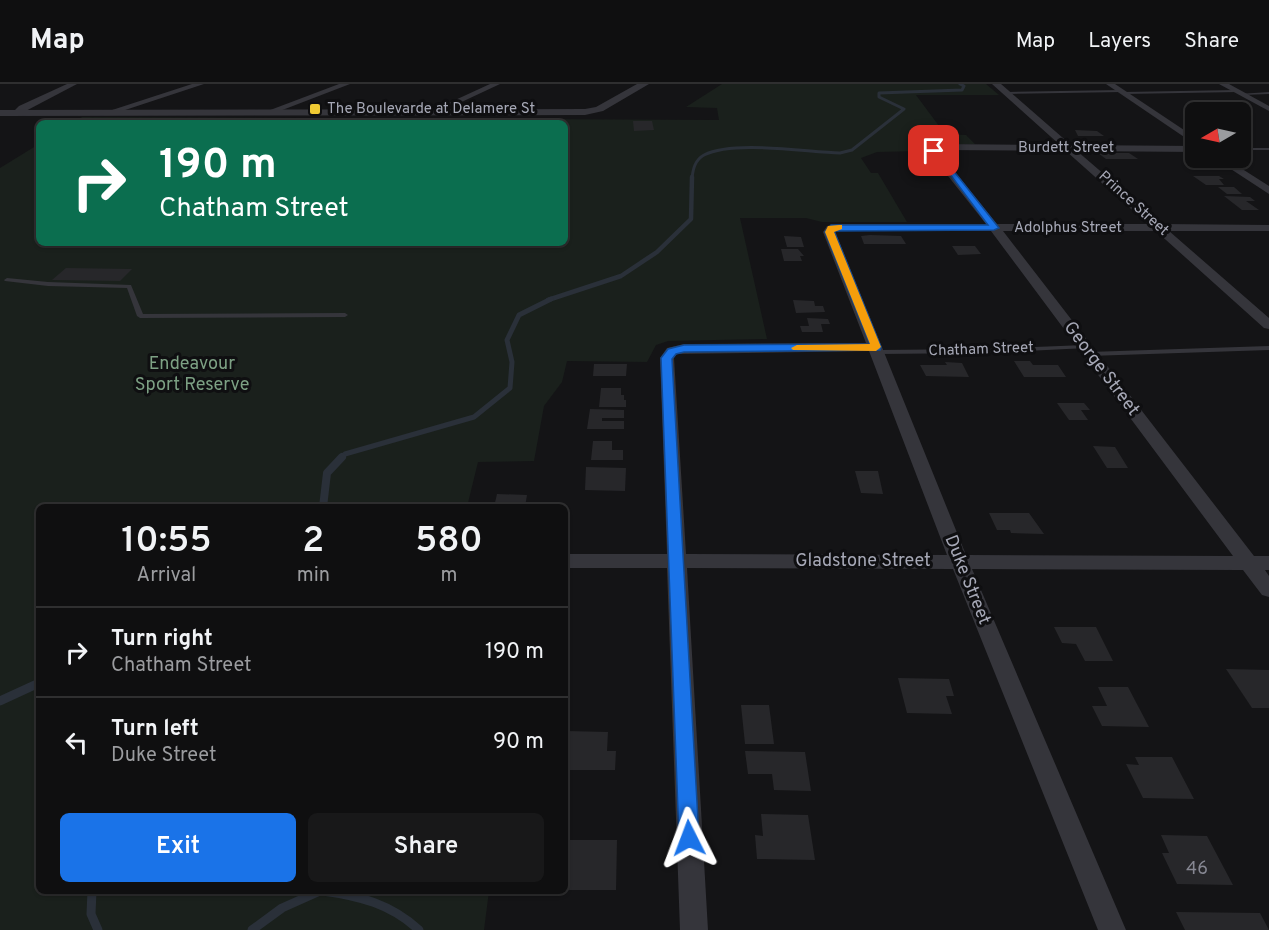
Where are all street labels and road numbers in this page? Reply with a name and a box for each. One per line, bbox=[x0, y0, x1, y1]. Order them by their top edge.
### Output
street label: Burdett Street bbox=[1018, 139, 1114, 158]
street label: Prince Street bbox=[1094, 167, 1172, 241]
street label: Adolphus Street bbox=[1014, 219, 1122, 238]
street label: George Street bbox=[1058, 317, 1144, 421]
street label: Chatham Street bbox=[928, 339, 1034, 361]
street label: Duke Street bbox=[939, 532, 995, 628]
street label: Gladstone Street bbox=[795, 550, 931, 573]

